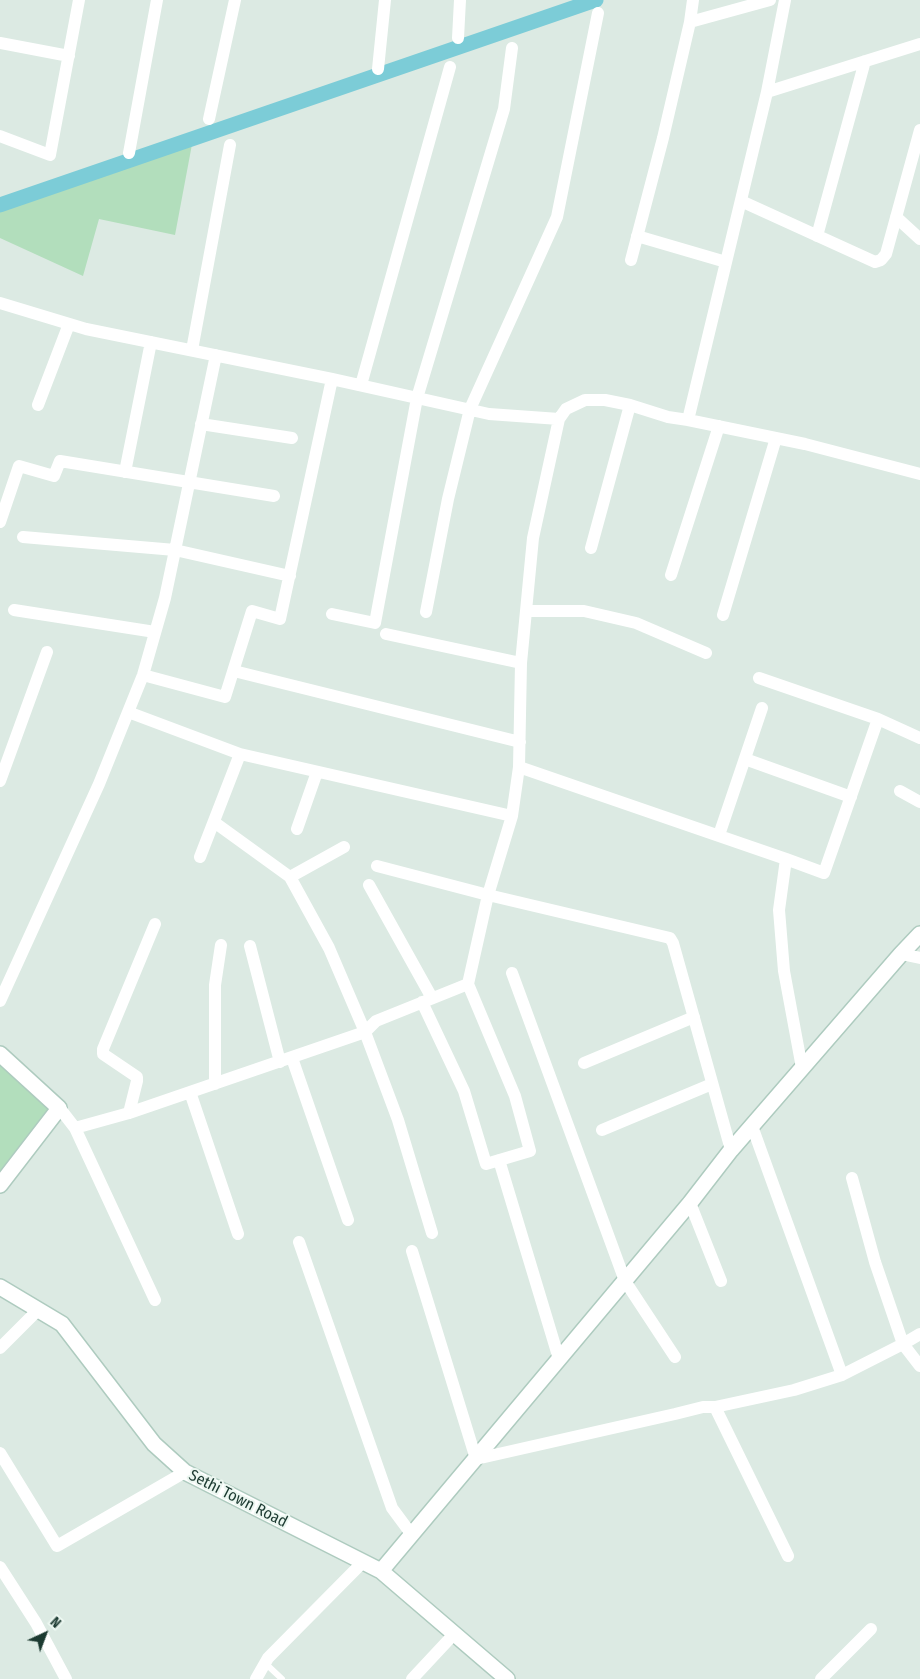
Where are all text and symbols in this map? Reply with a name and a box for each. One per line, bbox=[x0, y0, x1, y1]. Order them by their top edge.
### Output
street label: Sethi Town Road bbox=[185, 1466, 291, 1532]
north arrow bbox=[20, 1609, 70, 1659]
text: N bbox=[47, 1614, 64, 1632]

